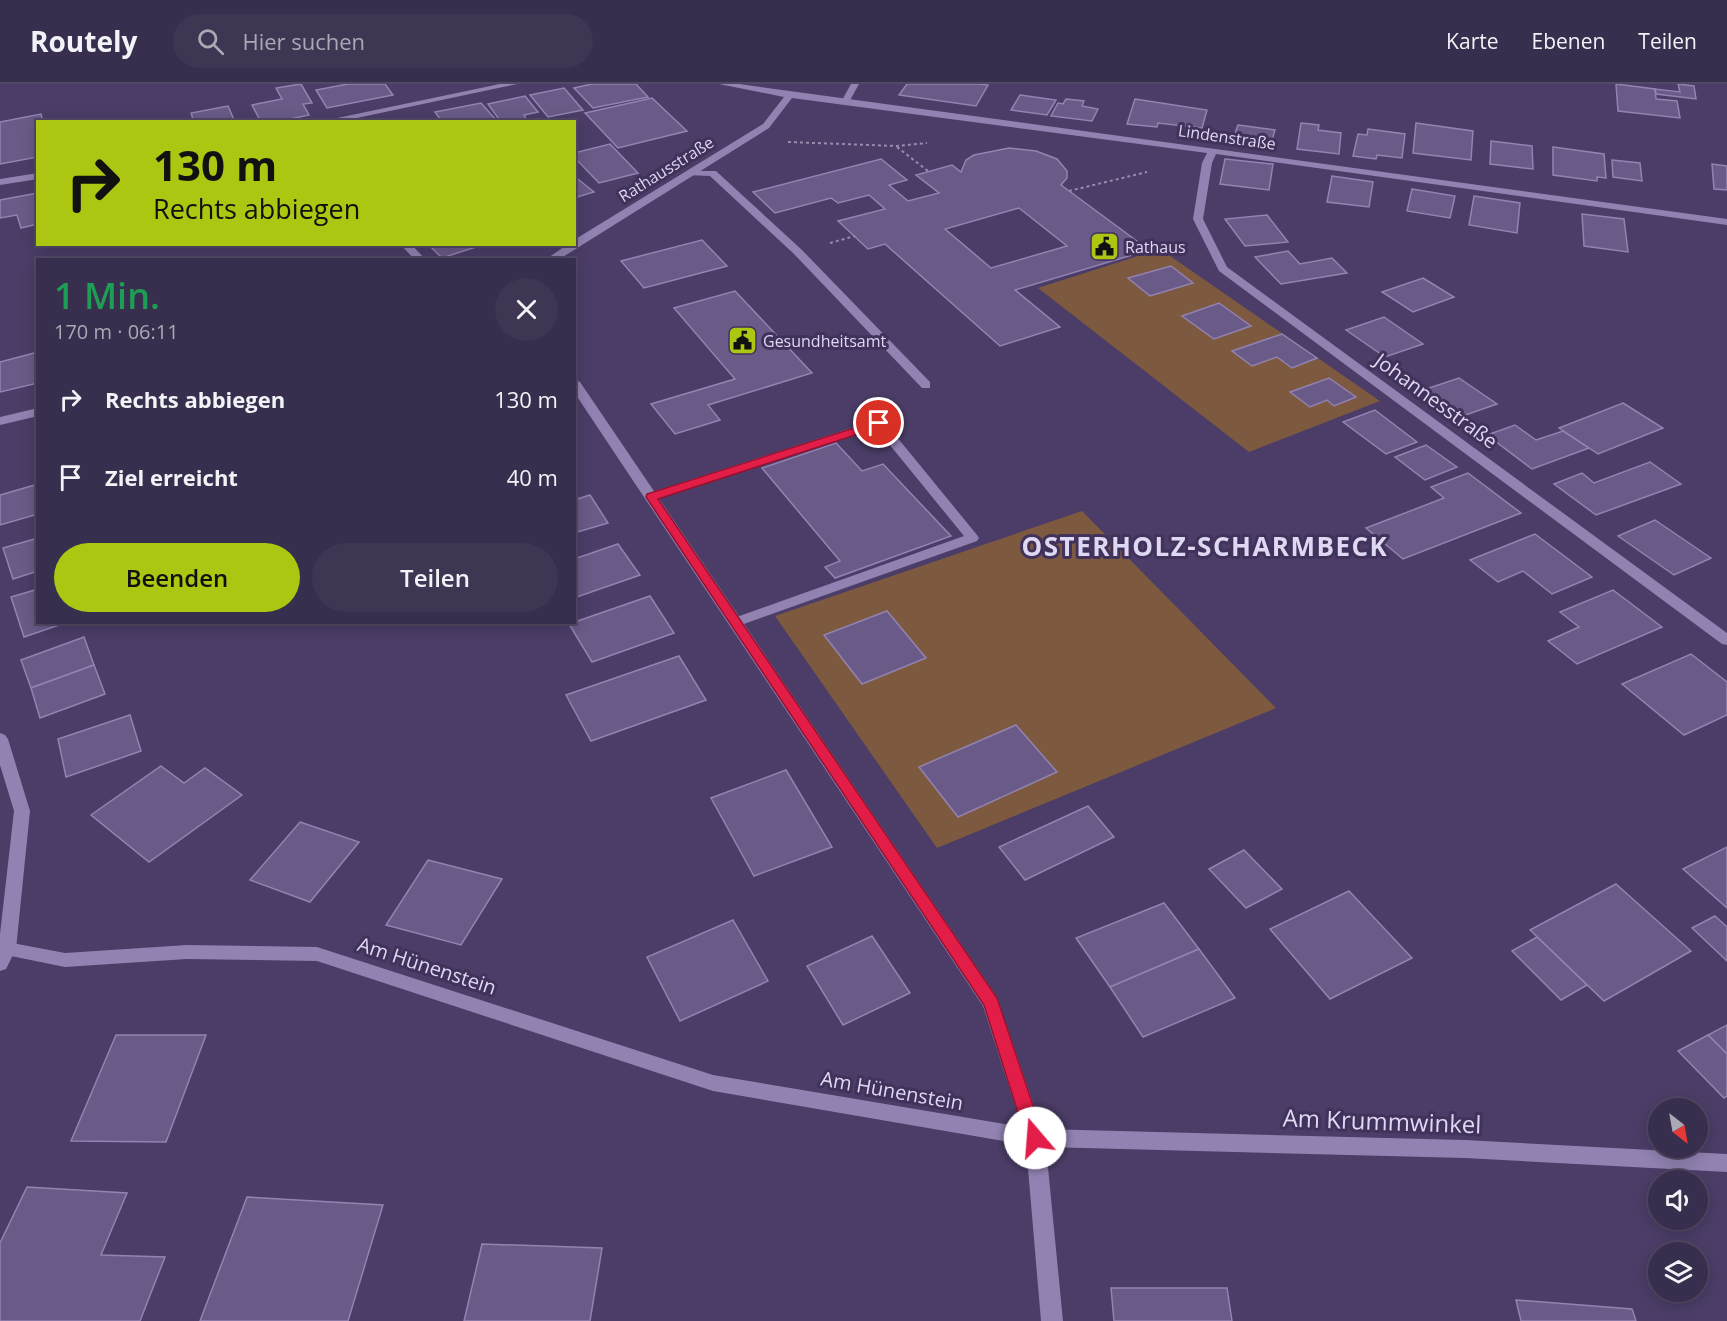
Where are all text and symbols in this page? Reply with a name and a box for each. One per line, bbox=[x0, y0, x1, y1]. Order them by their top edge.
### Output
search box bbox=[173, 14, 593, 68]
text: Routely bbox=[30, 22, 137, 60]
icon: search bbox=[194, 25, 227, 58]
text: Hier suchen bbox=[242, 26, 365, 56]
text: Karte bbox=[1446, 27, 1499, 55]
text: Ebenen bbox=[1532, 27, 1605, 55]
text: Teilen bbox=[1638, 27, 1697, 55]
street label: Lindenstraße bbox=[1177, 119, 1277, 155]
street label: Rathausstraße bbox=[614, 131, 718, 207]
text: 130 m bbox=[153, 136, 277, 193]
icon: right bbox=[54, 144, 132, 222]
text: Rechts abbiegen bbox=[153, 190, 360, 227]
public building icon: Rathaus bbox=[1088, 231, 1120, 263]
place label: Rathaus bbox=[1125, 236, 1186, 258]
text: 1 Min. bbox=[54, 271, 160, 320]
button: close bbox=[495, 278, 558, 341]
text: 170 m · 06:11 bbox=[54, 318, 179, 345]
public building icon: Gesundheitsamt bbox=[726, 325, 758, 357]
place label: Gesundheitsamt bbox=[763, 330, 887, 352]
street label: Johannesstraße bbox=[1368, 346, 1503, 454]
icon: right bbox=[54, 383, 87, 416]
text: Rechts abbiegen bbox=[105, 384, 285, 414]
text: 130 m bbox=[494, 384, 558, 414]
pin bbox=[853, 397, 904, 448]
icon: arrive bbox=[862, 406, 895, 439]
icon: arrive bbox=[54, 461, 87, 494]
text: Ziel erreicht bbox=[105, 462, 238, 492]
text: 40 m bbox=[507, 462, 558, 492]
district label: OSTERHOLZ-SCHARMBECK bbox=[1022, 528, 1388, 564]
button: Beenden bbox=[54, 543, 300, 612]
button: Teilen bbox=[312, 543, 558, 612]
street label: Am Hünenstein bbox=[354, 930, 500, 1001]
street label: Am Hünenstein bbox=[819, 1065, 966, 1116]
north arrow bbox=[1648, 1098, 1708, 1158]
map controls bbox=[1648, 1098, 1708, 1302]
street label: Am Krummwinkel bbox=[1282, 1101, 1482, 1140]
position arrow bbox=[1003, 1106, 1067, 1170]
button: sound bbox=[1648, 1170, 1708, 1230]
button: layers bbox=[1648, 1242, 1708, 1302]

